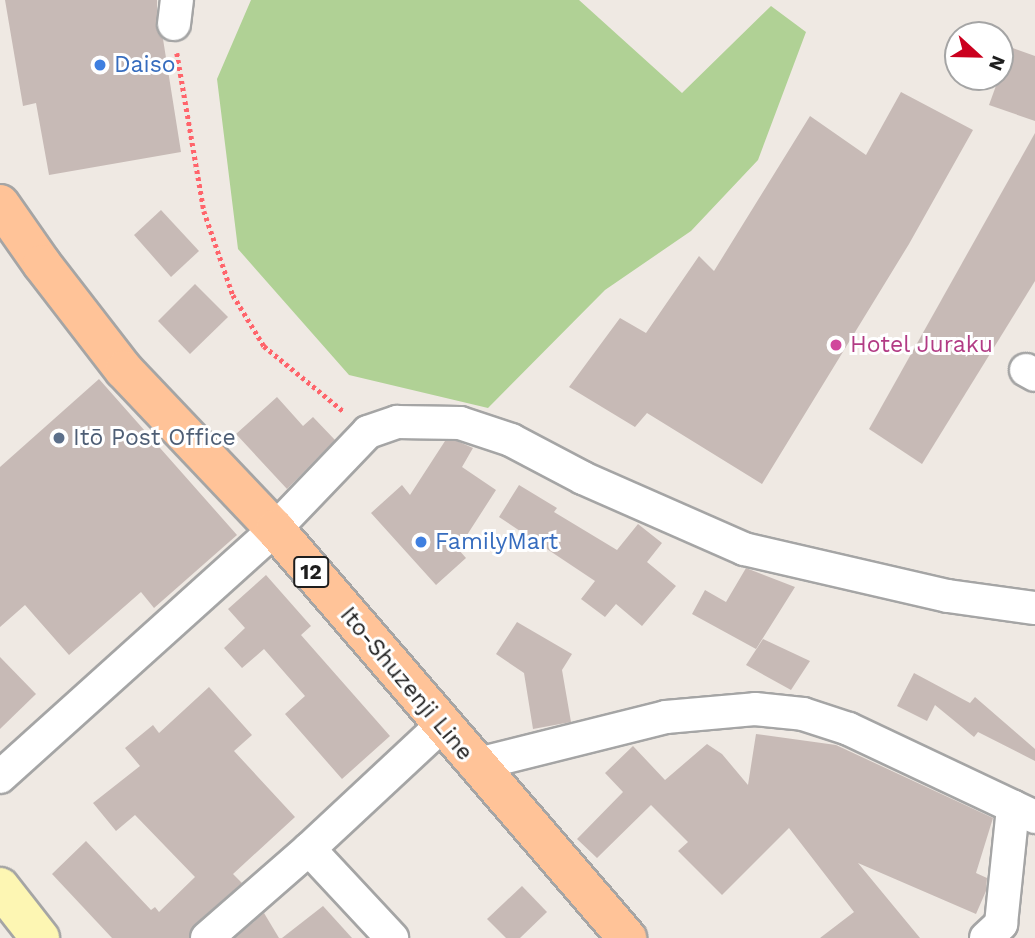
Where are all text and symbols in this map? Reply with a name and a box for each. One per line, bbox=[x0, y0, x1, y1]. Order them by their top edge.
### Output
north arrow bbox=[944, 21, 1014, 91]
place label: Daiso bbox=[114, 51, 176, 79]
text: N bbox=[984, 52, 1010, 74]
marker: Daiso bbox=[92, 57, 108, 73]
place label: Hotel Juraku bbox=[850, 331, 994, 359]
marker: Hotel Juraku bbox=[828, 337, 844, 353]
place label: Itō Post Office bbox=[73, 424, 236, 452]
marker: Itō Post Office bbox=[51, 430, 67, 446]
place label: FamilyMart bbox=[435, 528, 558, 556]
marker: FamilyMart bbox=[413, 534, 429, 550]
road number: 12 bbox=[292, 554, 330, 590]
street label: Ito-Shuzenji Line bbox=[334, 602, 478, 766]

